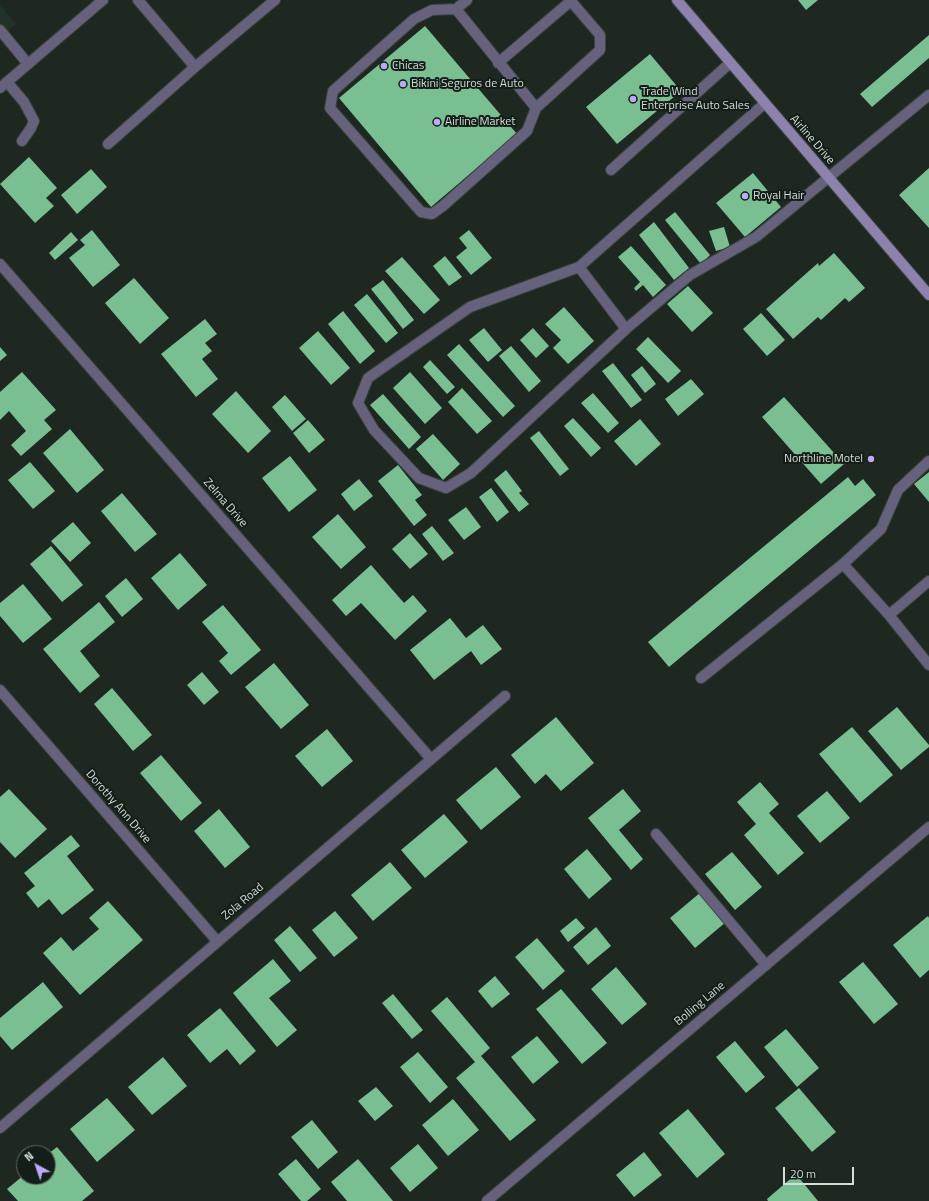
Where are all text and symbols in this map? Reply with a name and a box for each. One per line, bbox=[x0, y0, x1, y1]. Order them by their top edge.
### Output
place label: Chicas bbox=[392, 59, 424, 73]
marker: Chicas bbox=[379, 61, 389, 71]
place label: Bikini Seguros de Auto bbox=[411, 77, 524, 91]
marker: Bikini Seguros de Auto bbox=[398, 79, 408, 89]
place label: Trade Wind Enterprise Auto Sales bbox=[641, 85, 749, 113]
marker: Trade Wind Enterprise Auto Sales bbox=[628, 94, 638, 104]
street label: Airline Drive bbox=[787, 112, 837, 168]
place label: Airline Market bbox=[445, 115, 516, 129]
marker: Airline Market bbox=[432, 117, 442, 127]
place label: Royal Hair bbox=[753, 189, 805, 203]
marker: Royal Hair bbox=[740, 191, 750, 201]
place label: Northline Motel bbox=[784, 452, 863, 466]
marker: Northline Motel bbox=[866, 454, 876, 464]
street label: Zelma Drive bbox=[200, 476, 250, 530]
street label: Dorothy Ann Drive bbox=[82, 767, 154, 847]
street label: Zola Road bbox=[219, 880, 267, 924]
street label: Bolling Lane bbox=[672, 979, 728, 1029]
north arrow bbox=[16, 1145, 56, 1185]
text: N bbox=[21, 1148, 37, 1165]
scale bar bbox=[785, 1159, 856, 1185]
text: 20 m bbox=[790, 1164, 816, 1183]

